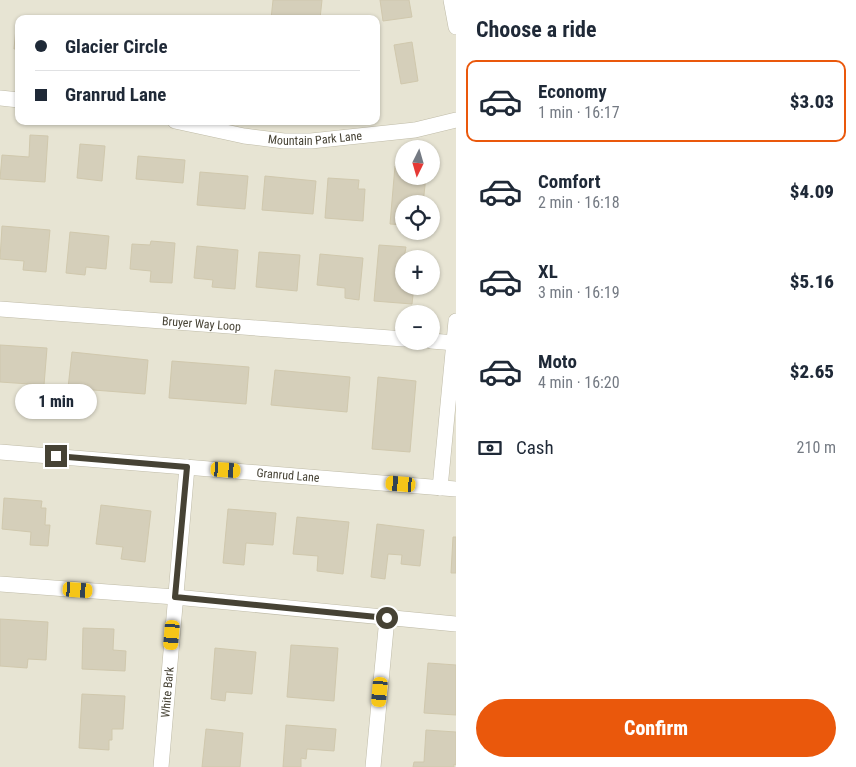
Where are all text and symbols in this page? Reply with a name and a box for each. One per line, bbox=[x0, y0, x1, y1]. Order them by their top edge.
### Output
text: Choose a ride bbox=[476, 17, 597, 42]
text: Glacier Circle bbox=[65, 35, 168, 58]
icon: car bbox=[478, 79, 523, 124]
text: Economy bbox=[538, 80, 607, 103]
text: Granrud Lane bbox=[65, 83, 166, 106]
text: $3.03 bbox=[790, 90, 834, 113]
text: 1 min · 16:17 bbox=[538, 103, 620, 122]
street label: Mountain Park Lane bbox=[267, 129, 363, 148]
north arrow bbox=[395, 140, 440, 185]
map controls bbox=[395, 140, 440, 350]
icon: car bbox=[478, 169, 523, 214]
text: Comfort bbox=[538, 170, 601, 193]
text: $4.09 bbox=[790, 180, 834, 203]
text: 2 min · 16:18 bbox=[538, 193, 620, 212]
button: locate bbox=[395, 195, 440, 240]
button: + bbox=[395, 250, 440, 295]
icon: car bbox=[478, 259, 523, 304]
text: XL bbox=[538, 260, 558, 283]
text: $5.16 bbox=[790, 270, 834, 293]
text: 3 min · 16:19 bbox=[538, 283, 620, 302]
button: − bbox=[395, 305, 440, 350]
street label: Bruyer Way Loop bbox=[161, 314, 241, 334]
icon: car bbox=[478, 349, 523, 394]
text: Moto bbox=[538, 350, 577, 373]
text: $2.65 bbox=[790, 360, 834, 383]
text: 4 min · 16:20 bbox=[538, 373, 620, 392]
callout: 1 min bbox=[15, 384, 97, 418]
text: 1 min bbox=[38, 392, 74, 411]
icon: cash bbox=[476, 434, 504, 462]
text: Cash bbox=[516, 436, 554, 459]
text: 210 m bbox=[797, 438, 836, 457]
route end bbox=[45, 445, 67, 467]
car bbox=[210, 461, 241, 479]
street label: Granrud Lane bbox=[256, 466, 320, 485]
car bbox=[385, 475, 416, 493]
car bbox=[62, 581, 93, 599]
route start bbox=[376, 607, 398, 629]
car bbox=[163, 619, 180, 651]
street label: White Bark bbox=[158, 666, 177, 718]
car bbox=[371, 676, 388, 708]
button: Confirm bbox=[476, 699, 836, 757]

